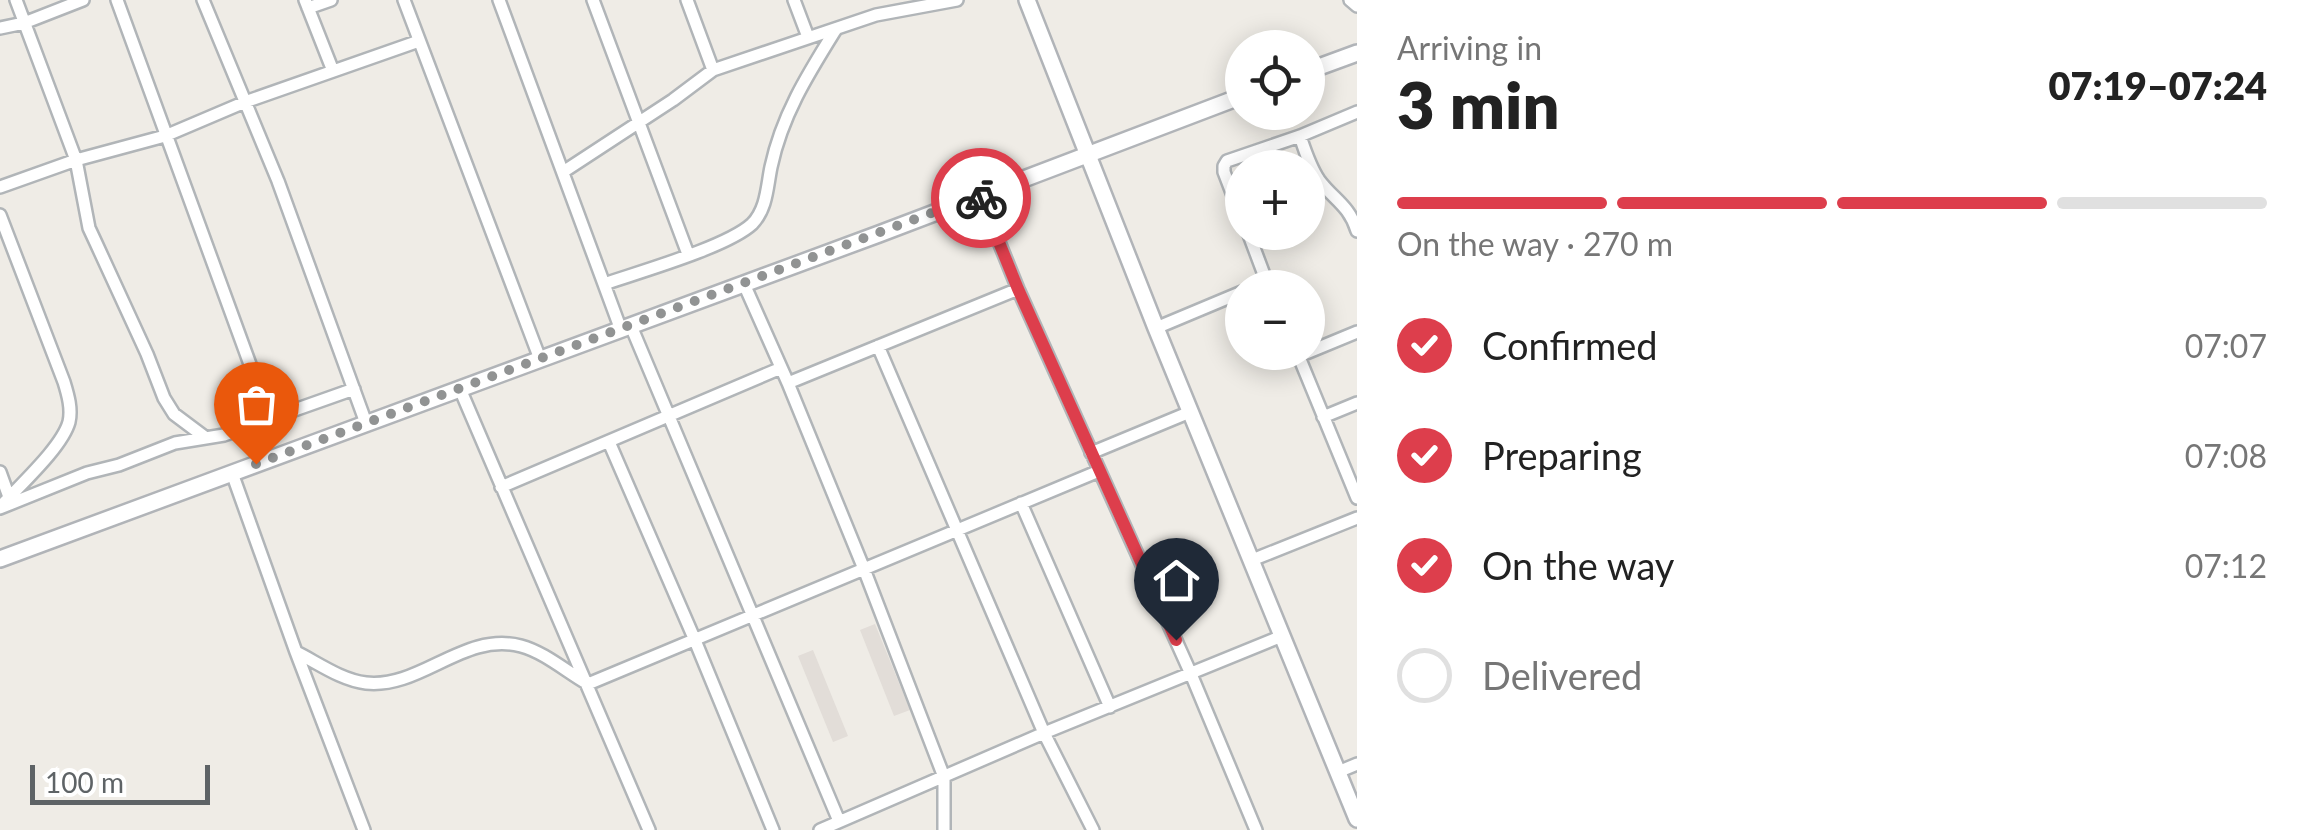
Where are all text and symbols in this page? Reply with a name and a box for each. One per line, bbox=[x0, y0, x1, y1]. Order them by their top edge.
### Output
text: Arriving in bbox=[1397, 28, 1542, 67]
map controls bbox=[1225, 30, 1325, 370]
button: locate bbox=[1225, 30, 1325, 130]
text: 07:19–07:24 bbox=[2048, 62, 2267, 108]
text: 3 min bbox=[1397, 65, 1559, 143]
courier bbox=[931, 148, 1031, 248]
button: + bbox=[1225, 150, 1325, 250]
icon: bike bbox=[954, 171, 1009, 226]
text: On the way · 270 m bbox=[1397, 224, 1673, 263]
button: − bbox=[1225, 270, 1325, 370]
icon: check bbox=[1397, 318, 1452, 373]
text: Confirmed bbox=[1482, 322, 1658, 368]
text: 07:07 bbox=[2185, 326, 2267, 365]
pin bbox=[214, 362, 299, 465]
icon: bag bbox=[229, 377, 284, 432]
icon: check bbox=[1397, 428, 1452, 483]
text: Preparing bbox=[1482, 432, 1642, 478]
text: 07:08 bbox=[2185, 436, 2267, 475]
pin bbox=[1134, 538, 1219, 641]
icon: check bbox=[1397, 538, 1452, 593]
text: On the way bbox=[1482, 542, 1674, 588]
text: 07:12 bbox=[2185, 546, 2267, 585]
icon: home bbox=[1149, 553, 1204, 608]
text: Delivered bbox=[1482, 652, 1642, 698]
scale bar bbox=[30, 760, 210, 804]
text: 100 m bbox=[45, 765, 124, 799]

